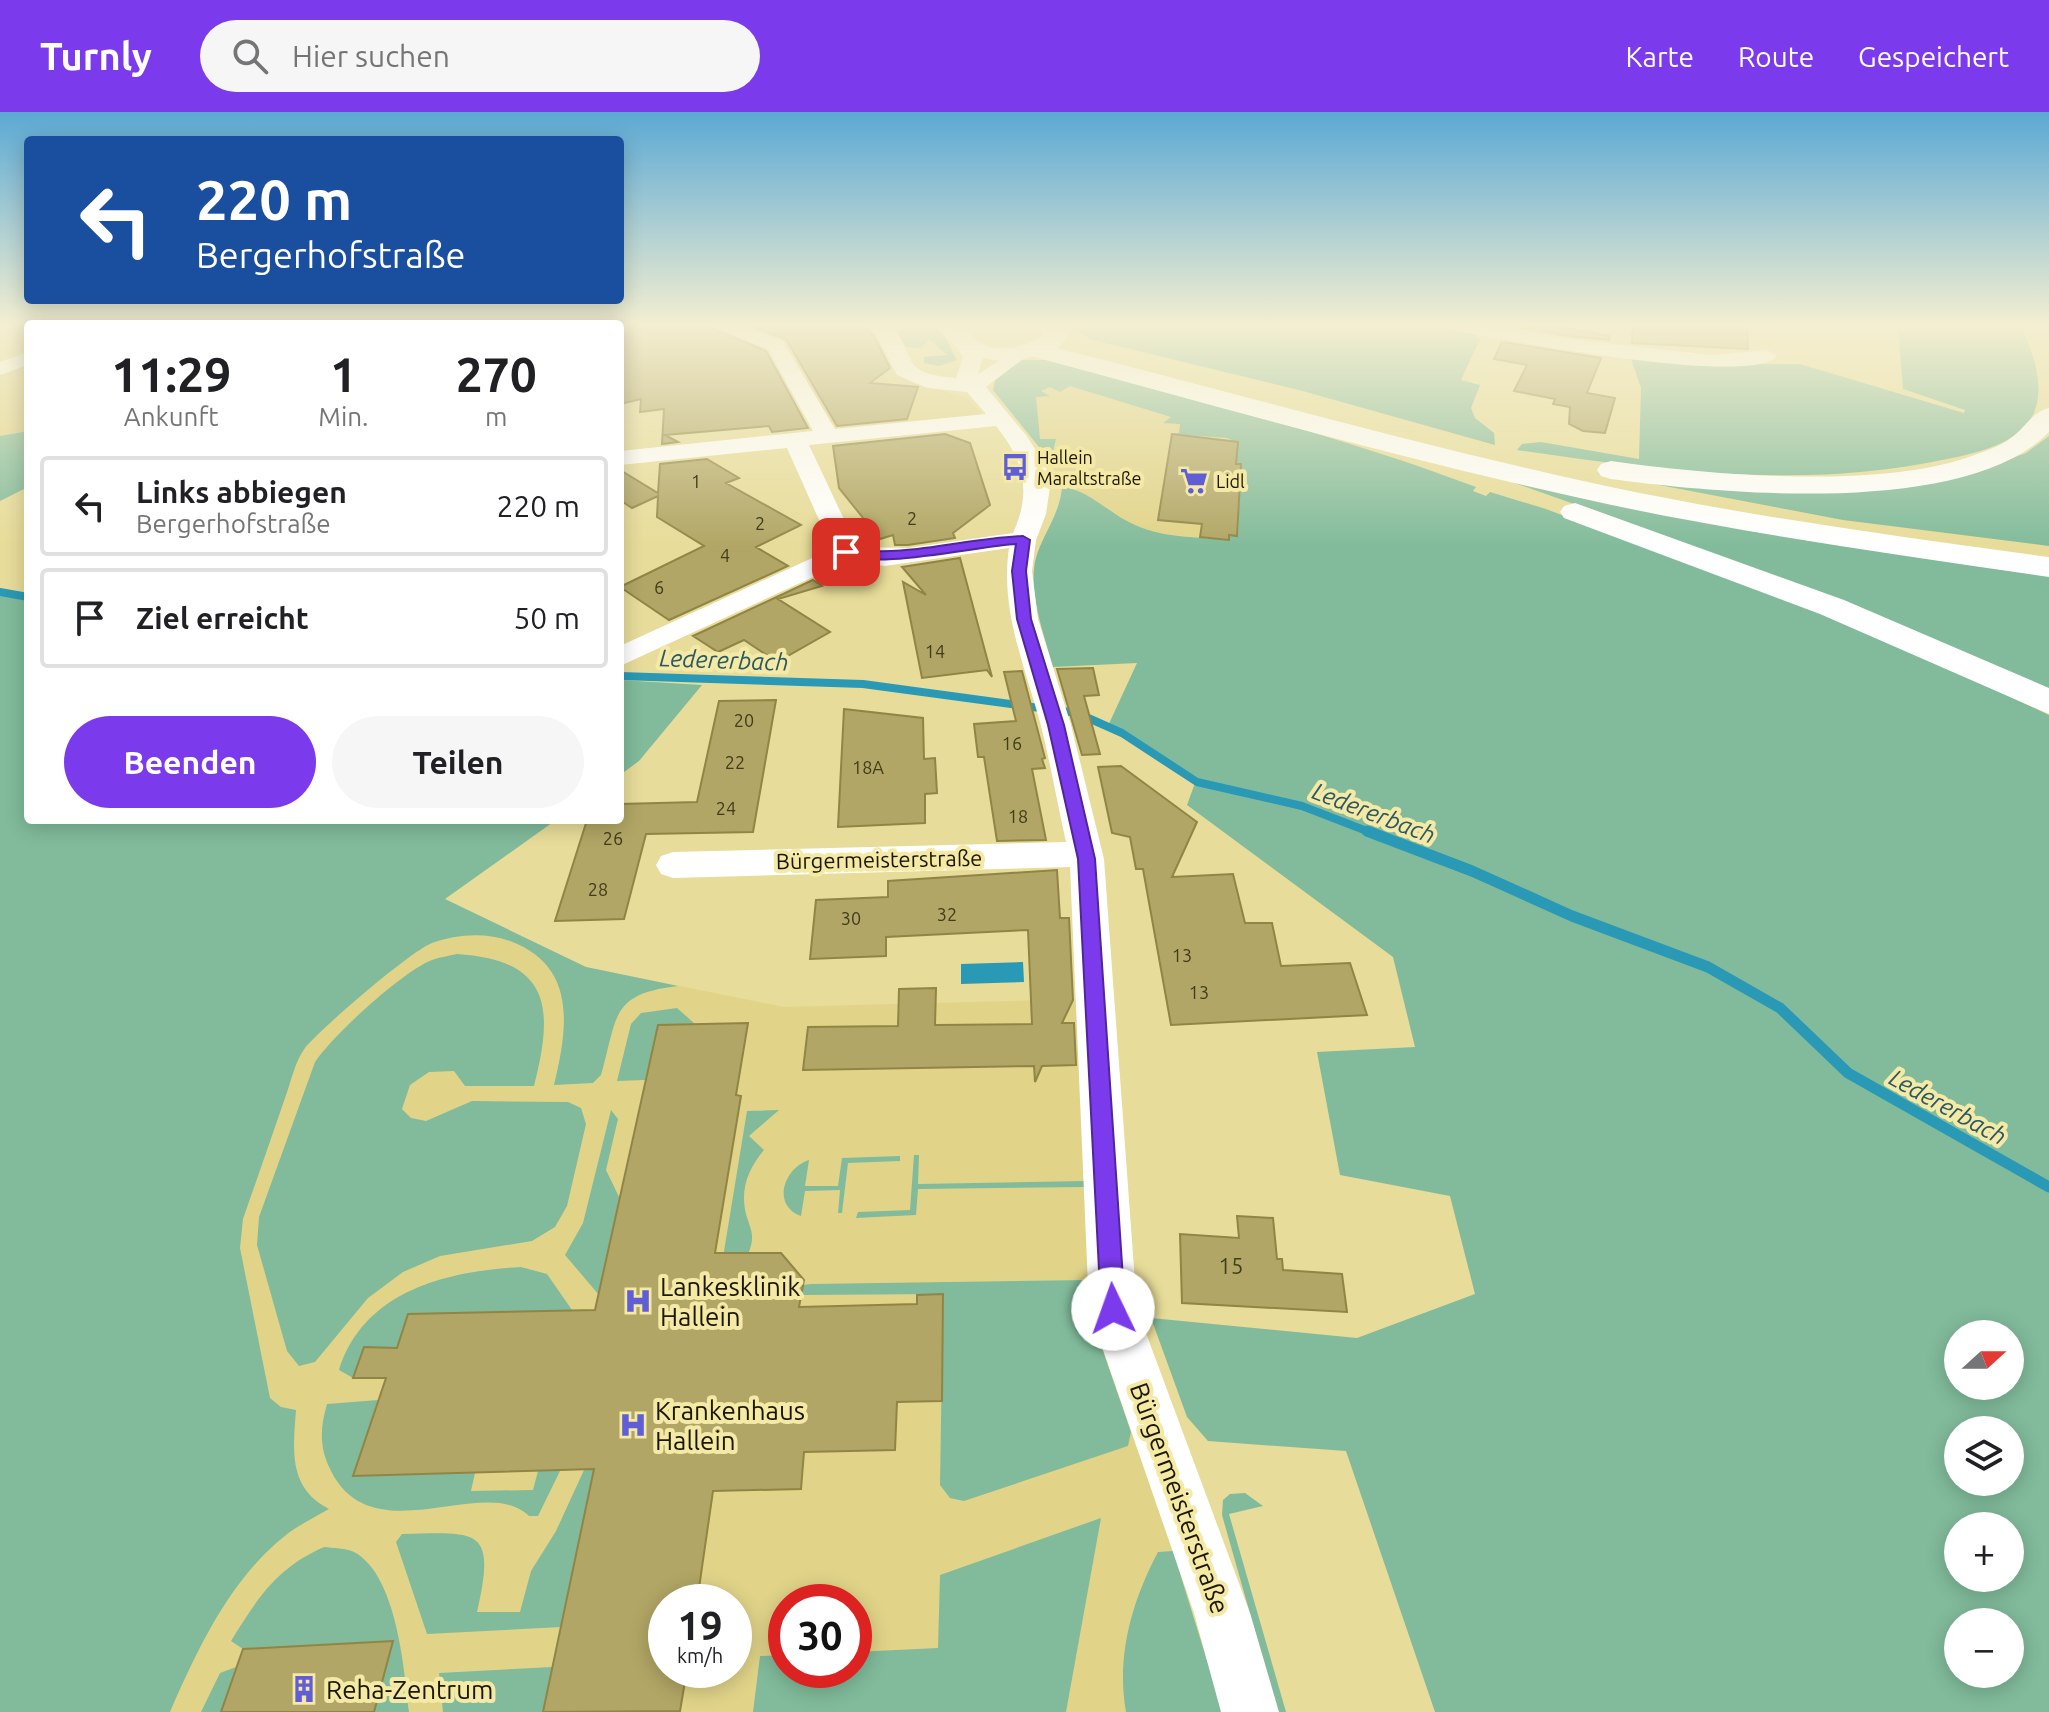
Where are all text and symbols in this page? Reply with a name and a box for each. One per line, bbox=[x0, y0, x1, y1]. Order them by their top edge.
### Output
search box bbox=[200, 20, 760, 92]
icon: search bbox=[228, 34, 272, 78]
text: Turnly bbox=[40, 35, 152, 77]
text: Hier suchen bbox=[292, 39, 450, 73]
text: Karte bbox=[1625, 41, 1694, 72]
text: Route bbox=[1738, 41, 1814, 72]
text: Gespeichert bbox=[1858, 41, 2009, 72]
icon: left bbox=[64, 168, 168, 272]
text: 220 m bbox=[196, 168, 352, 231]
text: Bergerhofstraße bbox=[196, 234, 465, 275]
text: 11:29 bbox=[111, 347, 231, 401]
text: 1 bbox=[330, 347, 357, 401]
text: 270 bbox=[456, 347, 537, 401]
text: Ankunft bbox=[124, 402, 219, 431]
text: Min. bbox=[318, 402, 369, 431]
text: m bbox=[485, 402, 507, 431]
place label: Hallein Maraltstraße bbox=[1037, 447, 1141, 488]
bus stop icon: Hallein Maraltstraße bbox=[1000, 452, 1030, 482]
supermarket icon: Lidl bbox=[1179, 466, 1209, 496]
house number: 1 bbox=[691, 471, 701, 491]
place label: Lidl bbox=[1216, 471, 1245, 491]
text: Links abbiegen bbox=[136, 475, 347, 509]
icon: left bbox=[68, 484, 112, 528]
text: 220 m bbox=[496, 489, 580, 523]
house number: 2 bbox=[907, 508, 917, 528]
text: Bergerhofstraße bbox=[136, 509, 331, 538]
house number: 2 bbox=[755, 513, 765, 533]
pin bbox=[812, 518, 880, 586]
icon: arrive bbox=[824, 530, 868, 574]
house number: 4 bbox=[720, 545, 730, 565]
house number: 6 bbox=[654, 577, 664, 597]
icon: arrive bbox=[68, 596, 112, 640]
text: Ziel erreicht bbox=[136, 601, 309, 635]
text: 50 m bbox=[513, 601, 580, 635]
house number: 14 bbox=[925, 641, 945, 661]
water label: Ledererbach bbox=[659, 644, 789, 676]
house number: 20 bbox=[734, 710, 754, 730]
button: Beenden bbox=[64, 716, 316, 808]
button: Teilen bbox=[332, 716, 584, 808]
house number: 16 bbox=[1002, 733, 1022, 753]
house number: 22 bbox=[725, 752, 745, 772]
house number: 18A bbox=[852, 757, 884, 777]
water label: Ledererbach bbox=[1309, 777, 1439, 849]
house number: 24 bbox=[716, 798, 736, 818]
house number: 18 bbox=[1008, 806, 1028, 826]
house number: 26 bbox=[603, 828, 623, 848]
street label: Bürgermeisterstraße bbox=[776, 845, 982, 873]
house number: 28 bbox=[588, 879, 608, 899]
house number: 32 bbox=[937, 904, 957, 924]
house number: 30 bbox=[841, 908, 861, 928]
house number: 13 bbox=[1172, 945, 1192, 965]
house number: 13 bbox=[1189, 982, 1209, 1002]
water label: Ledererbach bbox=[1885, 1064, 2011, 1150]
house number: 15 bbox=[1219, 1253, 1243, 1278]
position arrow bbox=[1071, 1267, 1155, 1351]
place label: Lankesklinik Hallein bbox=[660, 1272, 800, 1331]
hospital icon: Lankesklinik Hallein bbox=[623, 1286, 653, 1316]
north arrow bbox=[1944, 1320, 2024, 1400]
map controls bbox=[1944, 1320, 2024, 1688]
street label: Bürgermeisterstraße bbox=[1125, 1378, 1235, 1618]
place label: Krankenhaus Hallein bbox=[655, 1396, 805, 1455]
hospital icon: Krankenhaus Hallein bbox=[618, 1410, 648, 1440]
button: layers bbox=[1944, 1416, 2024, 1496]
button: + bbox=[1944, 1512, 2024, 1592]
speed limit sign: 30 bbox=[768, 1584, 872, 1688]
text: 19 bbox=[677, 1603, 723, 1648]
button: − bbox=[1944, 1608, 2024, 1688]
text: km/h bbox=[677, 1644, 723, 1667]
building icon: Reha-Zentrum bbox=[289, 1674, 319, 1704]
place label: Reha-Zentrum bbox=[326, 1675, 493, 1704]

